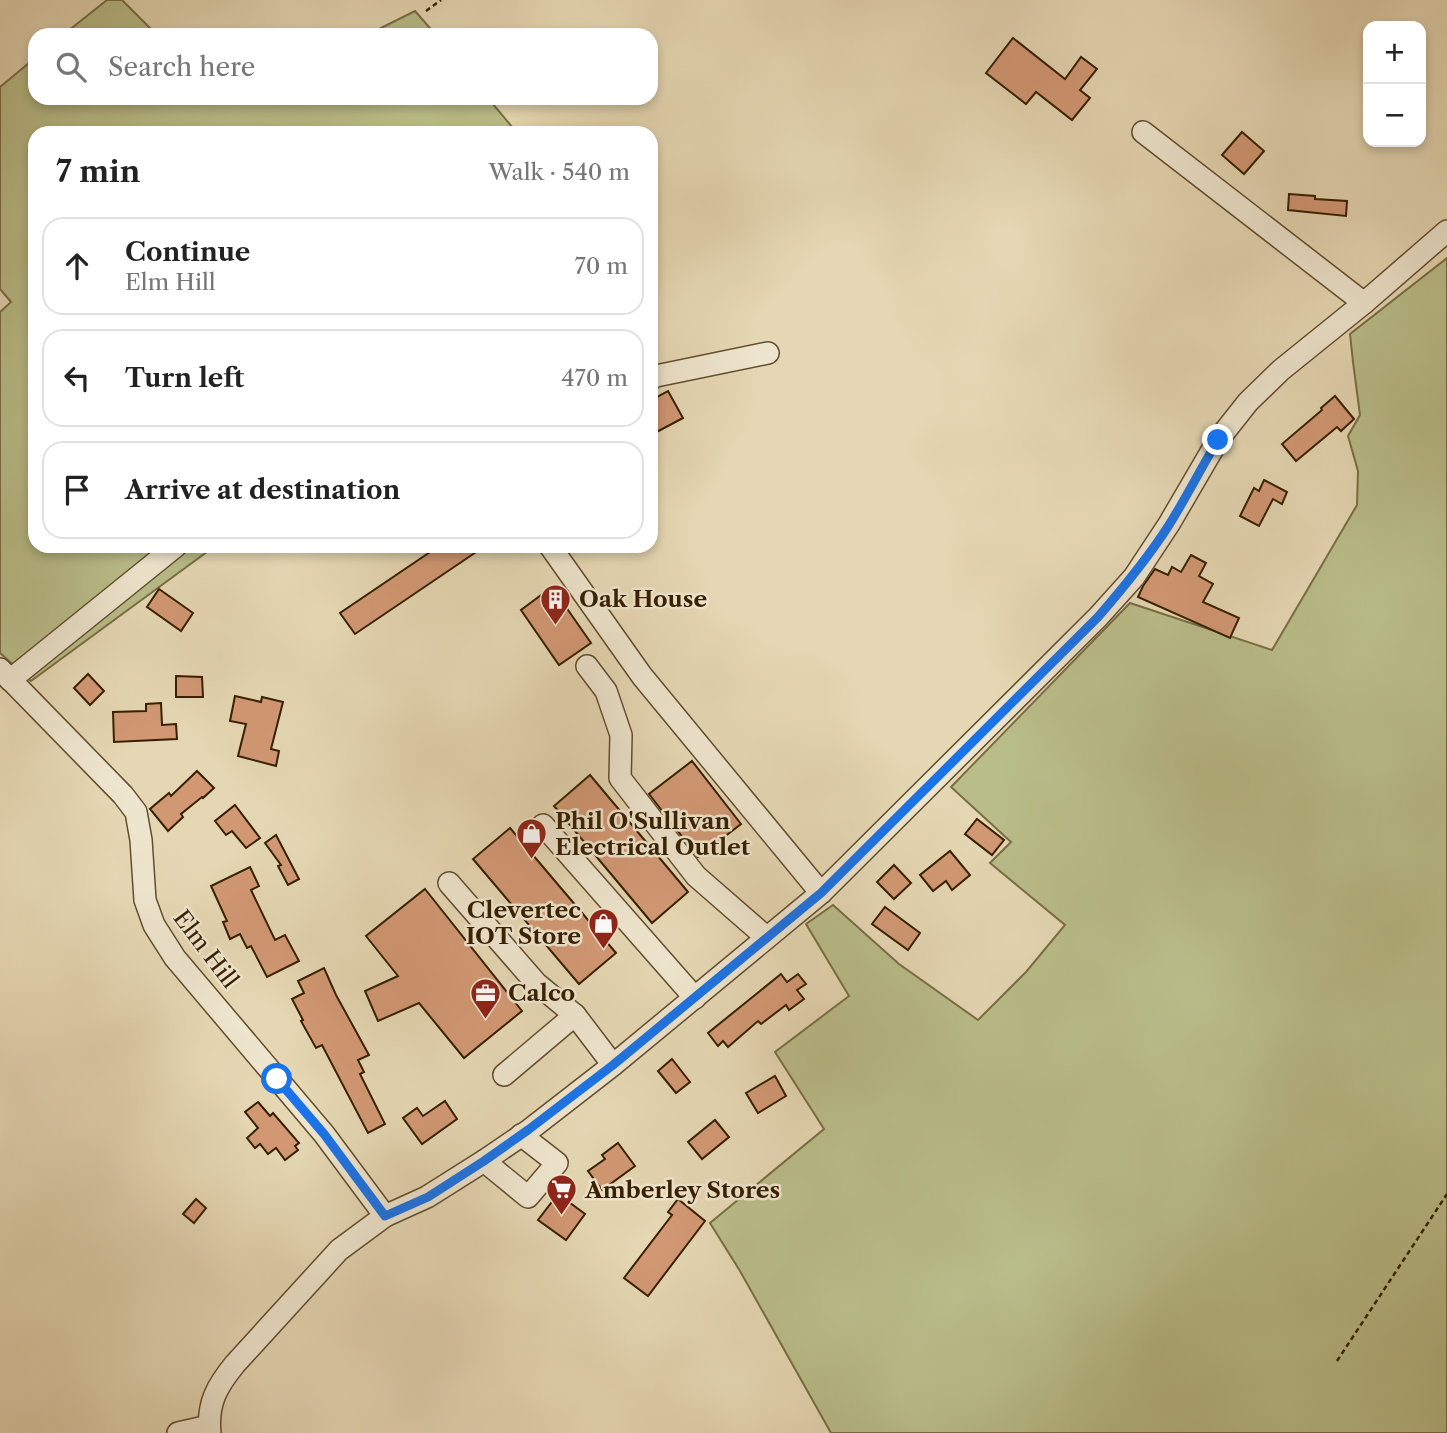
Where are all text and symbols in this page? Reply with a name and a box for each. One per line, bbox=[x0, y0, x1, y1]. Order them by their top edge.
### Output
map controls bbox=[1363, 21, 1426, 147]
button: + bbox=[1363, 21, 1426, 84]
search box bbox=[28, 28, 658, 105]
icon: search bbox=[52, 48, 90, 86]
text: Search here bbox=[108, 51, 255, 83]
button: − bbox=[1363, 84, 1426, 147]
text: 7 min bbox=[56, 153, 140, 190]
text: Walk · 540 m bbox=[488, 158, 630, 186]
text: Continue bbox=[125, 236, 250, 268]
icon: ahead bbox=[58, 247, 96, 285]
text: 70 m bbox=[575, 252, 628, 280]
text: Elm Hill bbox=[125, 268, 216, 296]
icon: left bbox=[58, 359, 96, 397]
text: Turn left bbox=[125, 362, 244, 394]
text: 470 m bbox=[561, 364, 628, 392]
route end bbox=[1202, 424, 1233, 455]
icon: arrive bbox=[58, 471, 96, 509]
text: Arrive at destination bbox=[125, 474, 400, 506]
building icon: Oak House bbox=[539, 582, 573, 626]
place label: Oak House bbox=[579, 585, 707, 613]
place label: Phil O'Sullivan Electrical Outlet bbox=[555, 807, 751, 861]
shop icon: Phil O'Sullivan Electrical Outlet bbox=[515, 817, 549, 861]
place label: Clevertec IOT Store bbox=[466, 896, 581, 950]
street label: Elm Hill bbox=[168, 904, 245, 994]
shop icon: Clevertec IOT Store bbox=[587, 906, 621, 950]
office icon: Calco bbox=[468, 976, 502, 1020]
place label: Calco bbox=[508, 979, 575, 1007]
route start bbox=[261, 1063, 292, 1094]
supermarket icon: Amberley Stores bbox=[545, 1173, 579, 1217]
place label: Amberley Stores bbox=[584, 1176, 780, 1204]

